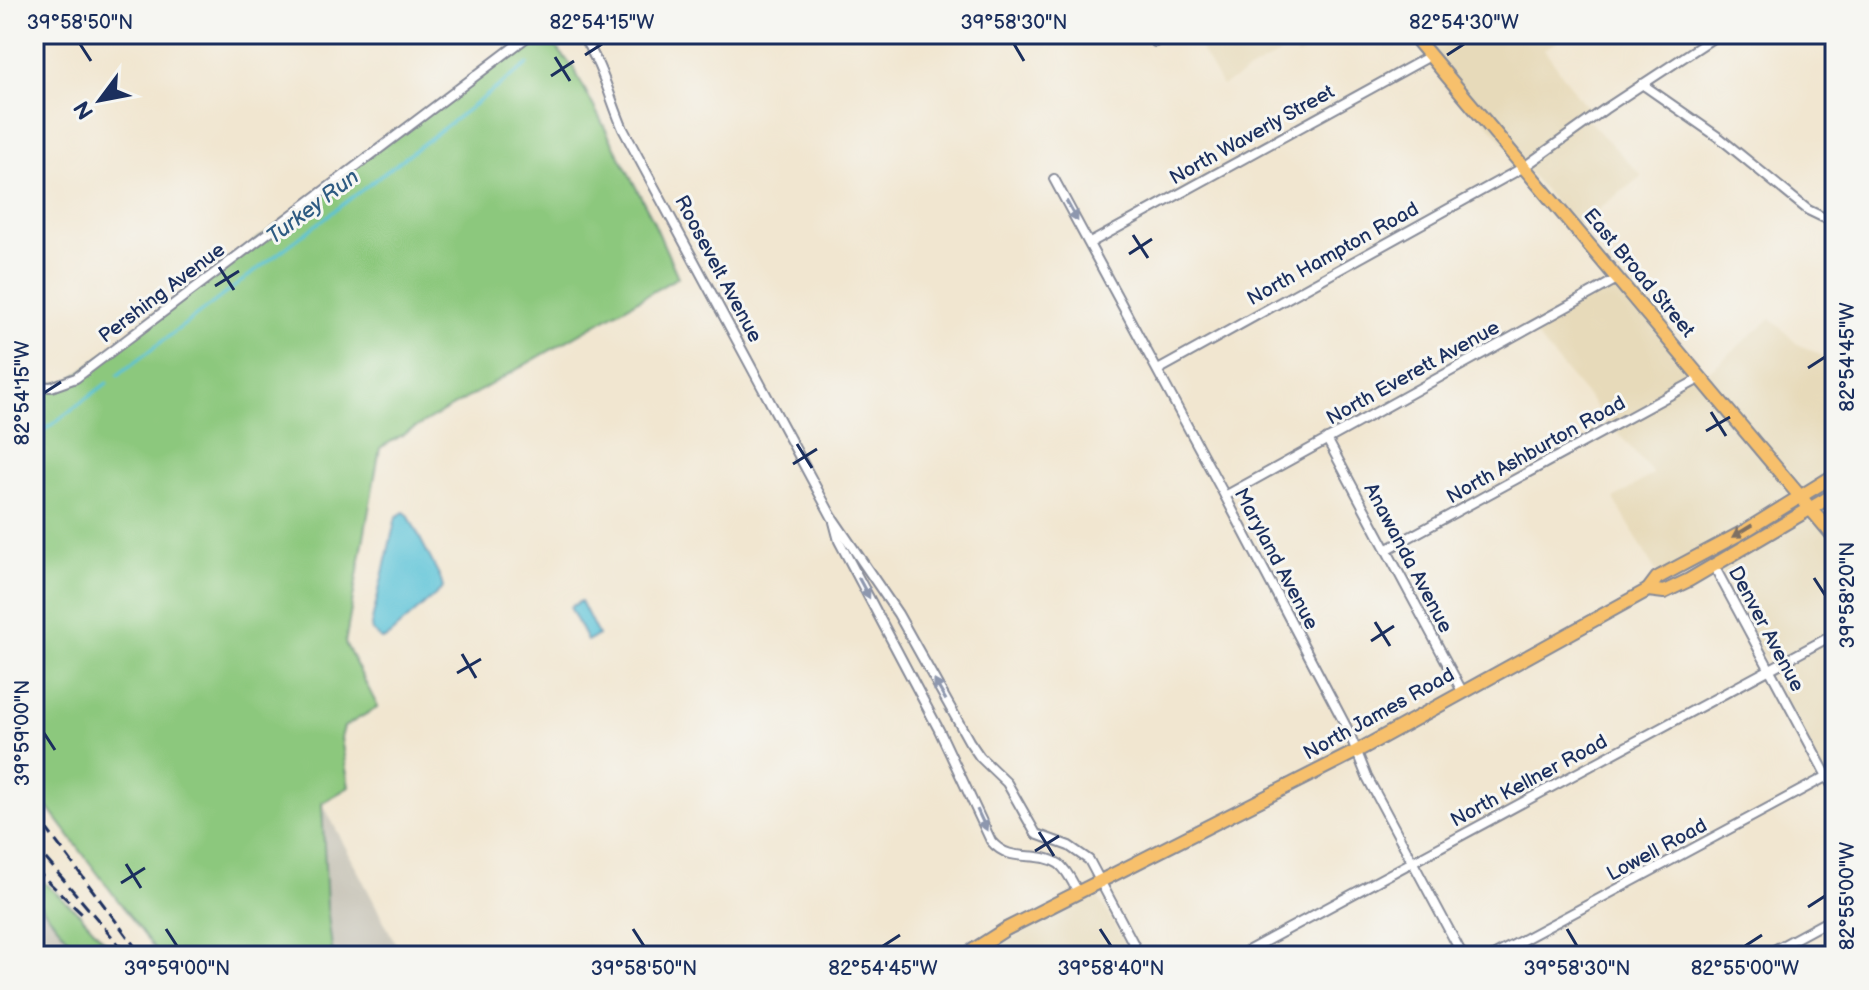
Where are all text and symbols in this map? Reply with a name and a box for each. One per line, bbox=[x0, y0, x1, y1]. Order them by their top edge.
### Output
text: 39°58'50"N bbox=[27, 11, 133, 35]
text: 82°54'15"W bbox=[549, 11, 655, 35]
text: 39°58'30"N bbox=[960, 11, 1068, 35]
text: 82°54'30"W bbox=[1409, 11, 1519, 35]
north arrow bbox=[60, 60, 140, 140]
street label: North Waverly Street bbox=[1165, 80, 1339, 190]
text: N bbox=[68, 96, 100, 124]
water label: Turkey Run bbox=[262, 164, 364, 250]
street label: Roosevelt Avenue bbox=[669, 191, 767, 347]
street label: North Hampton Road bbox=[1243, 197, 1423, 311]
one-way arrow bbox=[1065, 200, 1079, 222]
street label: East Broad Street bbox=[1578, 204, 1700, 342]
street label: Pershing Avenue bbox=[94, 238, 230, 348]
text: 82°54'45"W bbox=[1836, 302, 1860, 412]
street label: North Everett Avenue bbox=[1322, 315, 1504, 431]
text: 82°54'15"W bbox=[11, 340, 35, 446]
street label: North Ashburton Road bbox=[1442, 391, 1630, 509]
street label: Anawanda Avenue bbox=[1358, 479, 1458, 637]
street label: Maryland Avenue bbox=[1229, 484, 1323, 634]
one-way arrow bbox=[1731, 524, 1753, 538]
text: 39°58'20"N bbox=[1836, 542, 1860, 648]
street label: Denver Avenue bbox=[1723, 562, 1809, 696]
one-way arrow bbox=[856, 577, 870, 599]
street label: North James Road bbox=[1299, 663, 1459, 765]
one-way arrow bbox=[933, 679, 947, 701]
text: 39°59'00"N bbox=[11, 680, 35, 786]
street label: North Kellner Road bbox=[1447, 730, 1611, 832]
one-way arrow bbox=[975, 808, 989, 832]
street label: Lowell Road bbox=[1603, 814, 1711, 886]
text: 82°55'00"W bbox=[1836, 842, 1860, 950]
text: 39°59'00"N bbox=[124, 957, 230, 981]
text: 39°58'50"N bbox=[591, 957, 697, 981]
text: 82°54'45"W bbox=[828, 957, 938, 981]
text: 39°58'40"N bbox=[1057, 957, 1165, 981]
text: 39°58'30"N bbox=[1523, 957, 1631, 981]
text: 82°55'00"W bbox=[1691, 957, 1799, 981]

